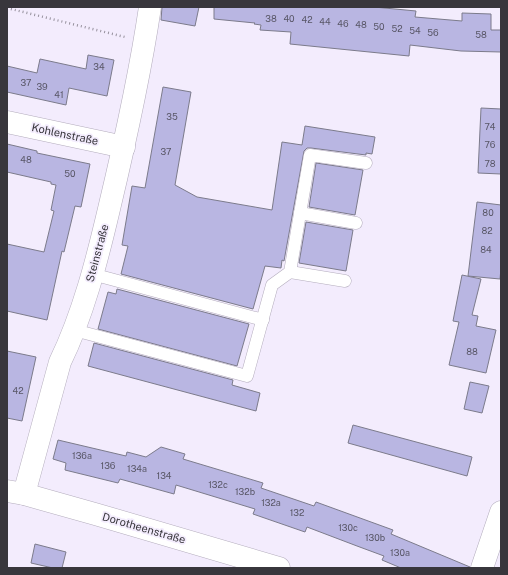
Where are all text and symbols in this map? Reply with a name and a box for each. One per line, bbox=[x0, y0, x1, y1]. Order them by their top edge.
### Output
house number: 38 bbox=[265, 13, 277, 24]
house number: 40 bbox=[283, 13, 295, 24]
house number: 42 bbox=[301, 14, 313, 25]
house number: 44 bbox=[319, 16, 331, 27]
house number: 46 bbox=[337, 18, 349, 29]
house number: 48 bbox=[355, 19, 367, 30]
house number: 50 bbox=[373, 21, 385, 32]
house number: 52 bbox=[391, 23, 403, 34]
house number: 54 bbox=[409, 25, 421, 36]
house number: 56 bbox=[427, 27, 439, 38]
house number: 58 bbox=[475, 29, 487, 40]
house number: 34 bbox=[93, 61, 105, 72]
house number: 37 bbox=[21, 77, 31, 88]
house number: 39 bbox=[36, 81, 48, 92]
house number: 41 bbox=[54, 89, 64, 100]
house number: 35 bbox=[166, 111, 178, 122]
street label: Kohlenstraße bbox=[31, 121, 99, 147]
house number: 74 bbox=[485, 121, 496, 132]
house number: 76 bbox=[485, 139, 496, 150]
house number: 37 bbox=[161, 146, 171, 157]
house number: 48 bbox=[20, 154, 32, 165]
house number: 78 bbox=[484, 158, 496, 169]
house number: 50 bbox=[64, 168, 76, 179]
house number: 80 bbox=[482, 207, 494, 218]
street label: Steinstraße bbox=[84, 223, 110, 283]
house number: 82 bbox=[481, 225, 493, 236]
house number: 84 bbox=[480, 244, 492, 255]
house number: 88 bbox=[466, 346, 478, 357]
house number: 42 bbox=[12, 385, 24, 396]
house number: 136a bbox=[72, 450, 92, 461]
house number: 136 bbox=[101, 460, 116, 471]
house number: 134a bbox=[127, 463, 147, 474]
house number: 134 bbox=[157, 470, 172, 481]
house number: 132c bbox=[208, 479, 228, 490]
house number: 132b bbox=[235, 486, 255, 497]
house number: 132a bbox=[261, 497, 281, 508]
house number: 132 bbox=[290, 507, 304, 518]
street label: Dorotheenstraße bbox=[101, 510, 187, 546]
house number: 130c bbox=[338, 522, 358, 533]
house number: 130b bbox=[365, 532, 385, 543]
house number: 130a bbox=[390, 547, 410, 558]

